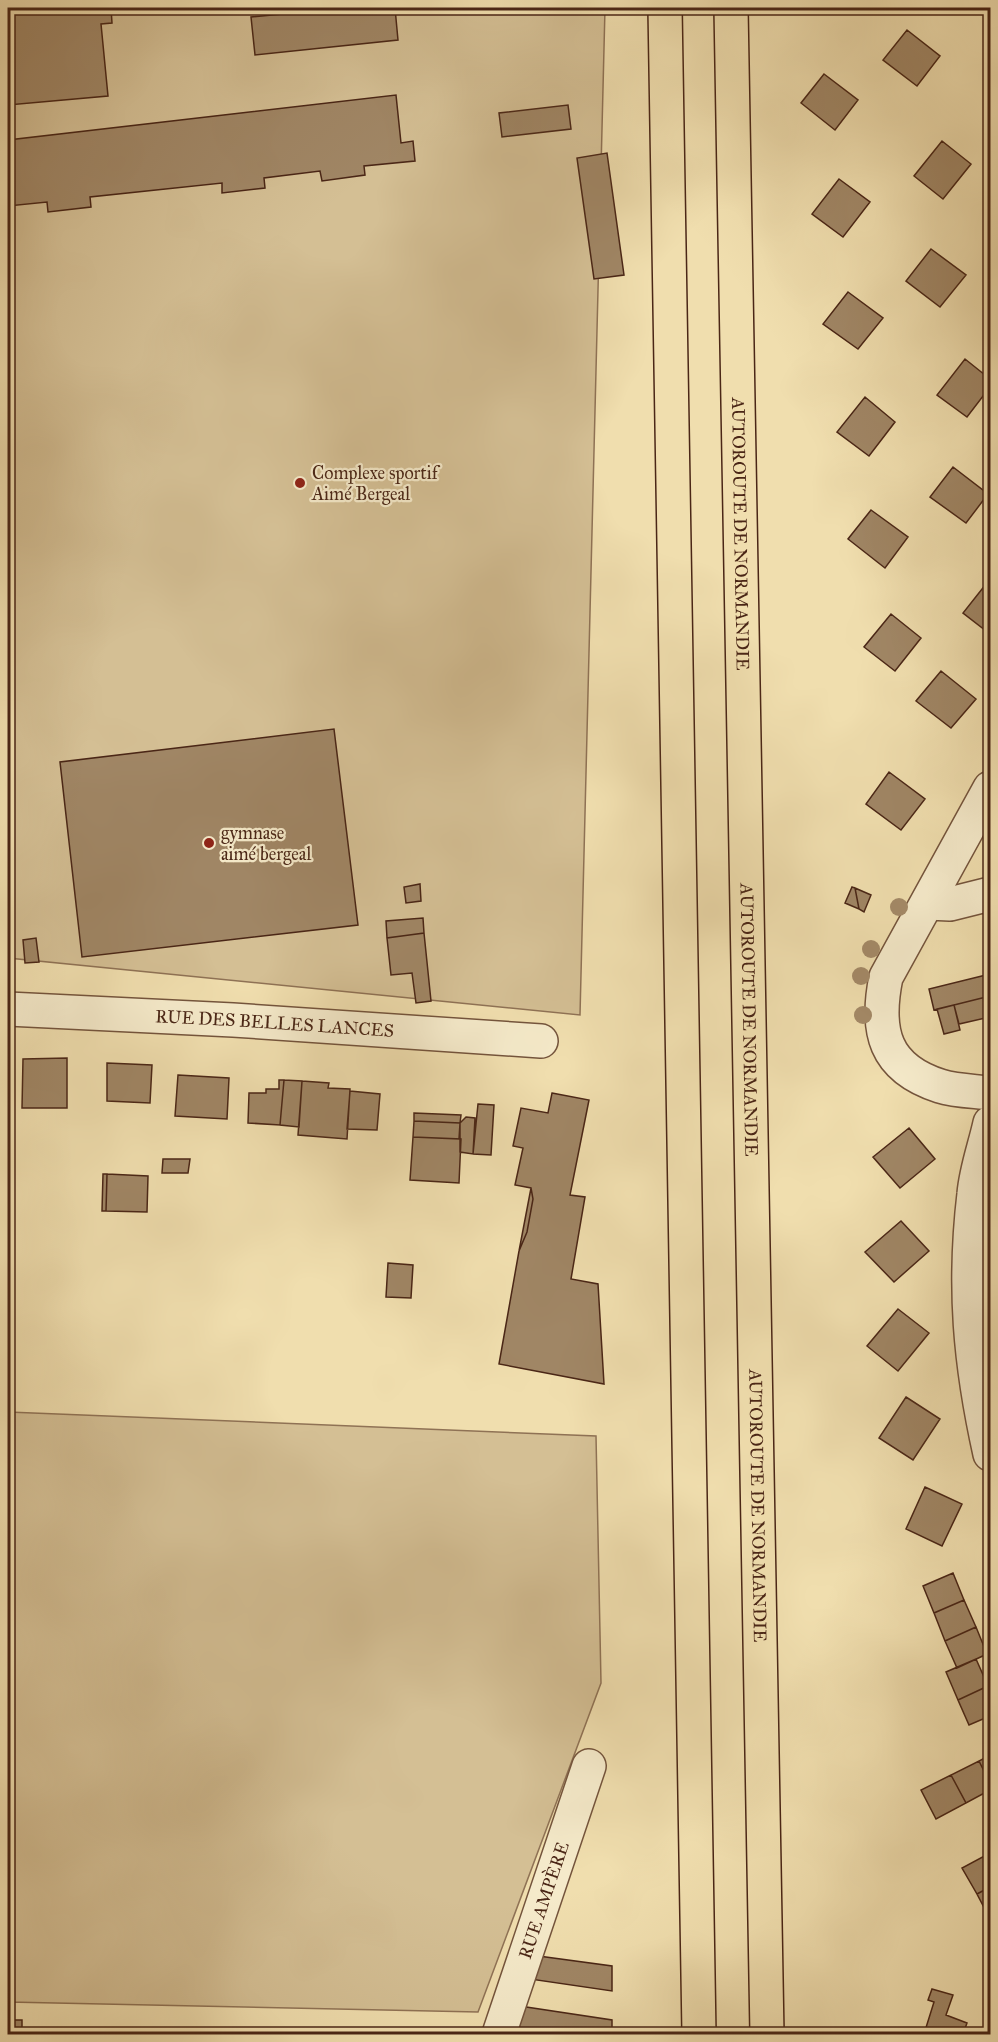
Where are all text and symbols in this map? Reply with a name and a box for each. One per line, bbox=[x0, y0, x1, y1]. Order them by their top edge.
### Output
street label: AUTOROUTE DE NORMANDIE bbox=[727, 396, 754, 671]
place label: Complexe sportif Aimé Bergeal bbox=[311, 462, 441, 506]
marker: Complexe sportif Aimé Bergeal bbox=[293, 476, 307, 490]
place label: gymnase aimé bergeal bbox=[221, 822, 311, 866]
marker: gymnase aimé bergeal bbox=[202, 836, 216, 850]
street label: AUTOROUTE DE NORMANDIE bbox=[736, 882, 762, 1157]
street label: RUE DES BELLES LANCES bbox=[155, 1005, 395, 1042]
street label: AUTOROUTE DE NORMANDIE bbox=[744, 1368, 771, 1643]
street label: RUE AMPÈRE bbox=[514, 1839, 574, 1962]

